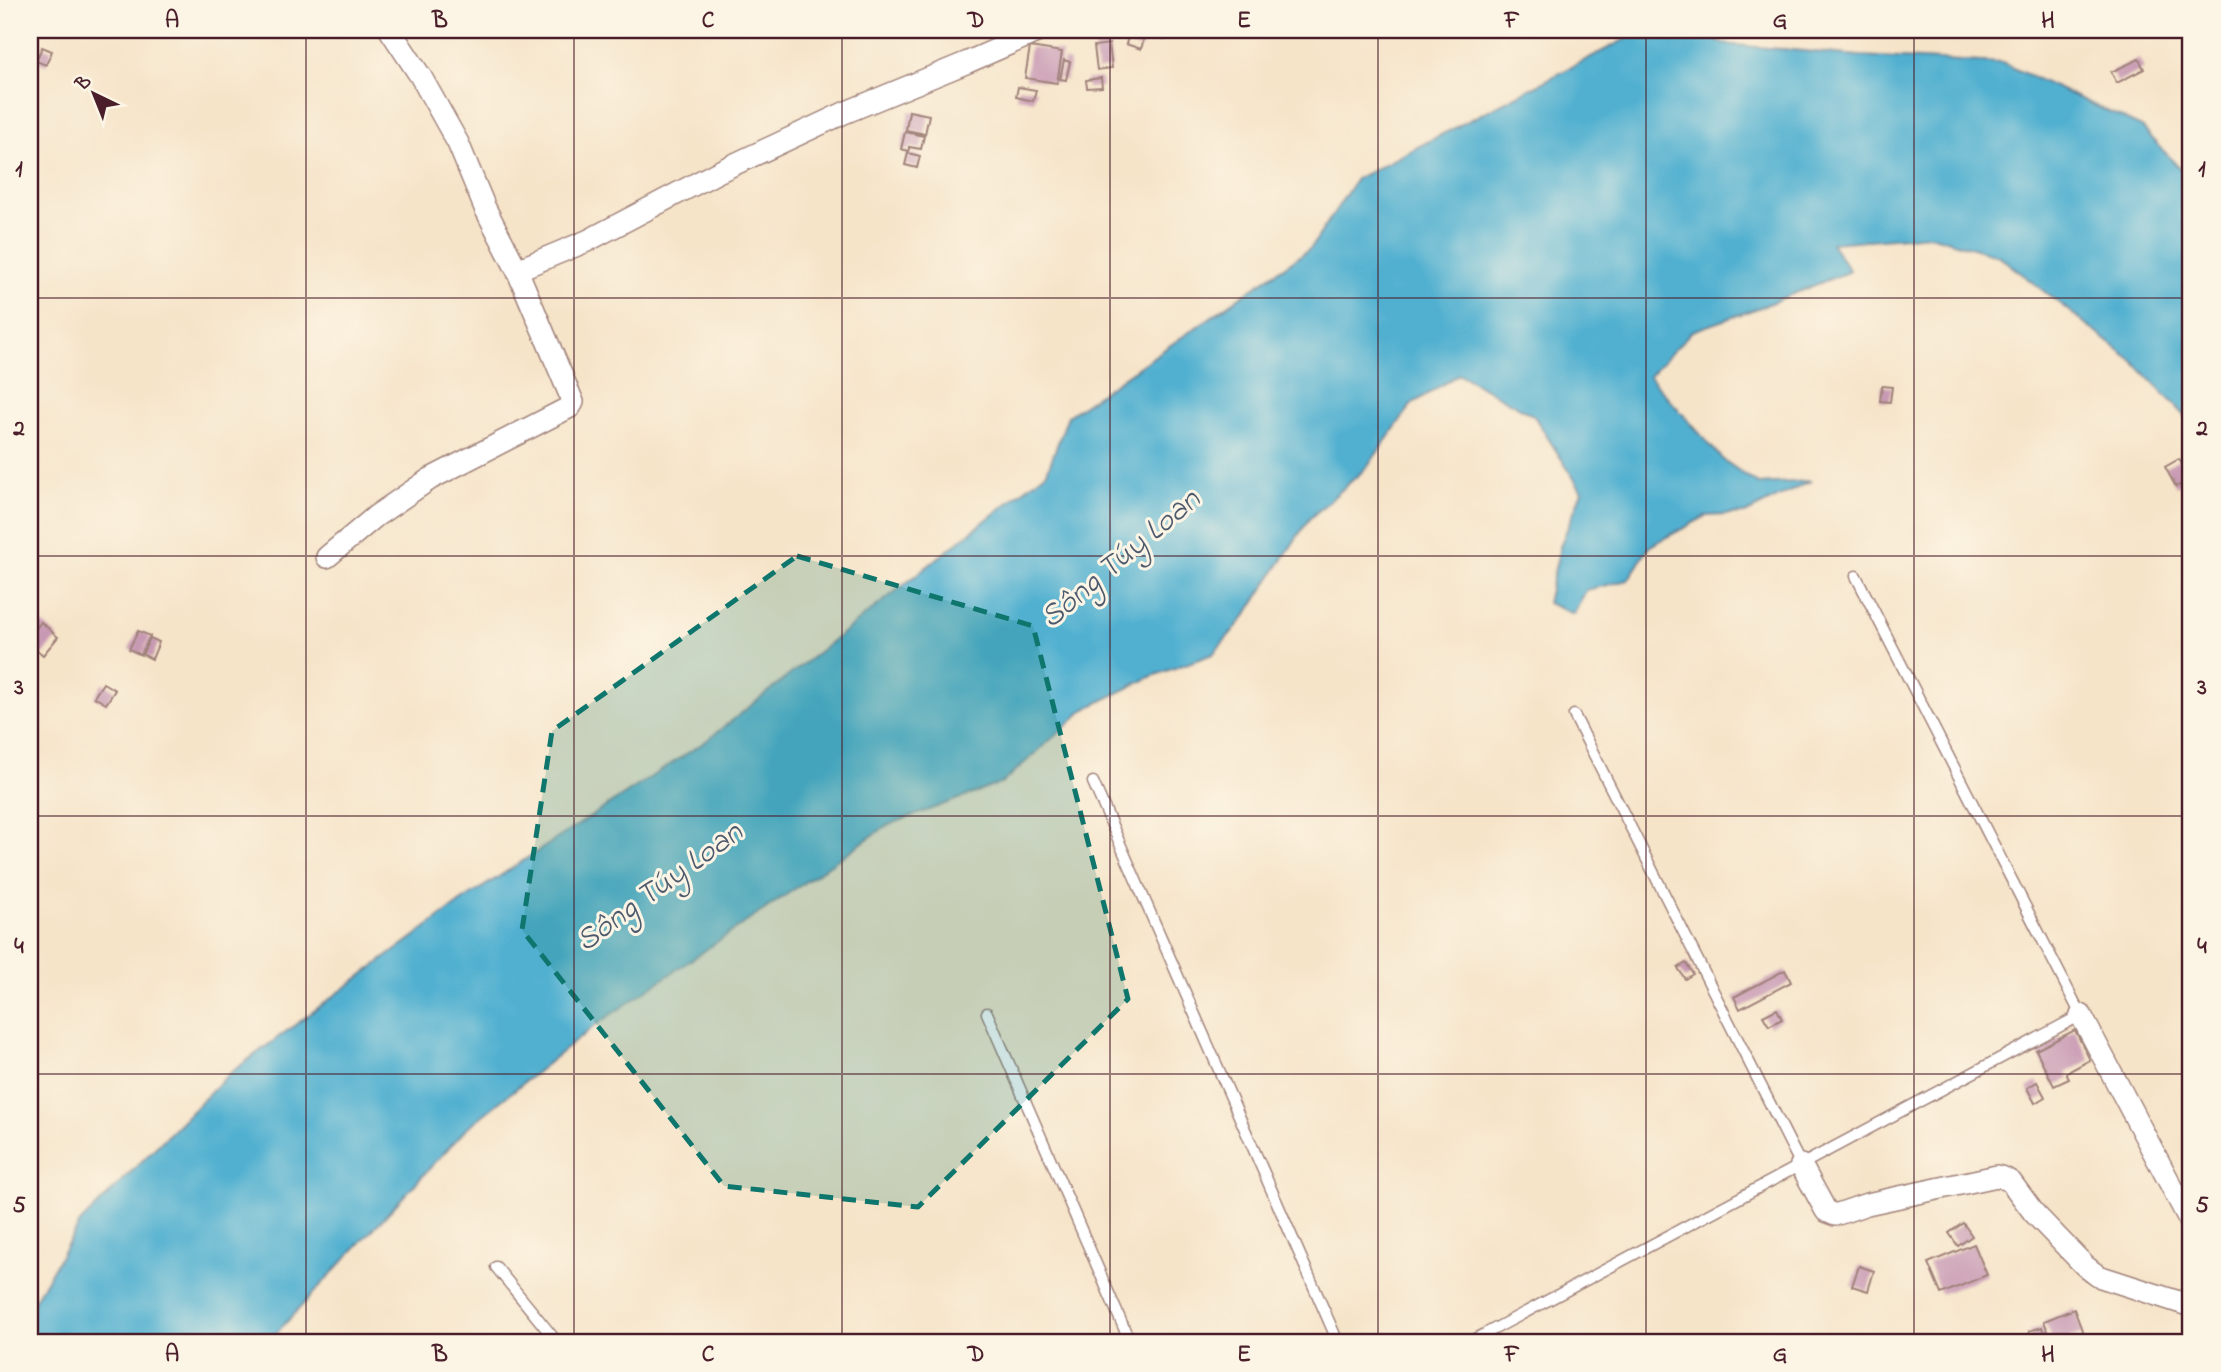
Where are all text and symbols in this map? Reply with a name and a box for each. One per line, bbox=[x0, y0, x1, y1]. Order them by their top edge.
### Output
text: A bbox=[165, 5, 179, 38]
text: B bbox=[431, 5, 448, 38]
text: C bbox=[702, 5, 715, 38]
text: D bbox=[967, 5, 984, 38]
text: E bbox=[1237, 5, 1251, 38]
text: F bbox=[1504, 5, 1520, 38]
text: G bbox=[1773, 5, 1787, 38]
text: H bbox=[2041, 5, 2055, 38]
north arrow bbox=[60, 60, 130, 130]
text: B bbox=[69, 69, 98, 98]
text: 1 bbox=[15, 154, 23, 187]
text: 1 bbox=[2198, 154, 2206, 187]
text: 2 bbox=[12, 413, 25, 446]
text: 2 bbox=[2195, 413, 2208, 446]
water label: Sông Túy Loan bbox=[1031, 477, 1213, 641]
text: 3 bbox=[13, 672, 24, 705]
text: 3 bbox=[2196, 672, 2207, 705]
water label: Sông Túy Loan bbox=[566, 810, 755, 965]
text: 4 bbox=[14, 931, 24, 964]
text: 4 bbox=[2197, 931, 2207, 964]
text: 5 bbox=[12, 1190, 26, 1223]
text: 5 bbox=[2195, 1190, 2209, 1223]
text: A bbox=[165, 1339, 179, 1372]
text: B bbox=[431, 1339, 448, 1372]
text: C bbox=[702, 1339, 715, 1372]
text: D bbox=[967, 1339, 984, 1372]
text: E bbox=[1237, 1339, 1251, 1372]
text: F bbox=[1504, 1339, 1520, 1372]
text: G bbox=[1773, 1339, 1787, 1372]
text: H bbox=[2041, 1339, 2055, 1372]

